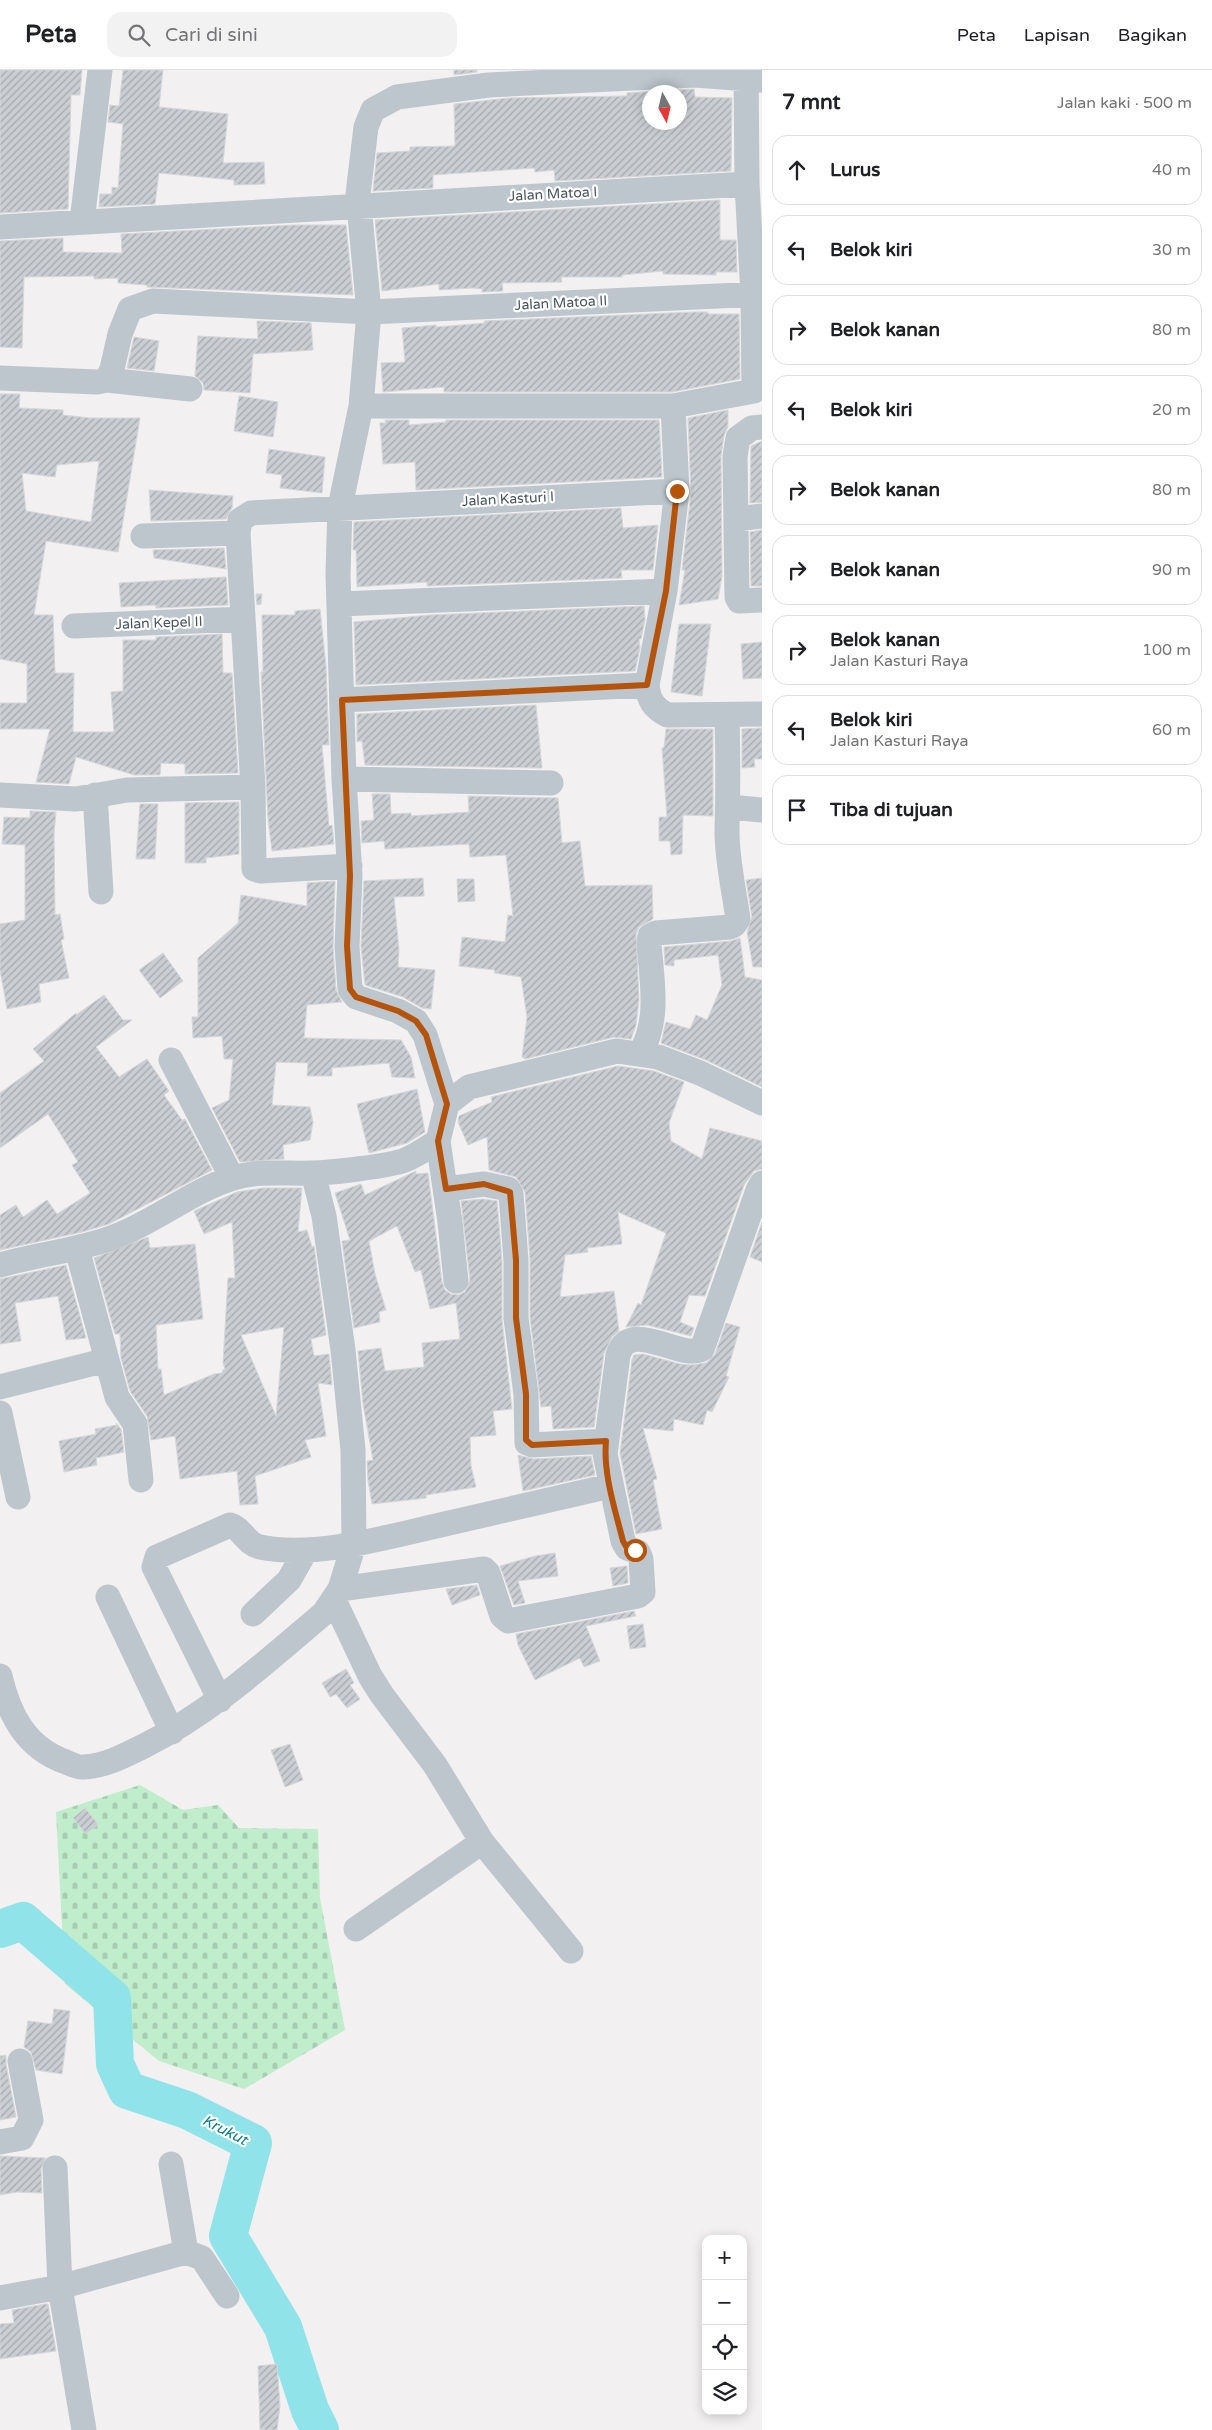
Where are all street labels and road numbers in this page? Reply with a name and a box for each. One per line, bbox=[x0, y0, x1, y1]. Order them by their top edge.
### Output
street label: Jalan Matoa I bbox=[508, 183, 598, 205]
street label: Jalan Matoa II bbox=[514, 292, 608, 314]
street label: Jalan Kasturi I bbox=[462, 488, 554, 510]
street label: Jalan Kepel II bbox=[115, 613, 203, 633]

